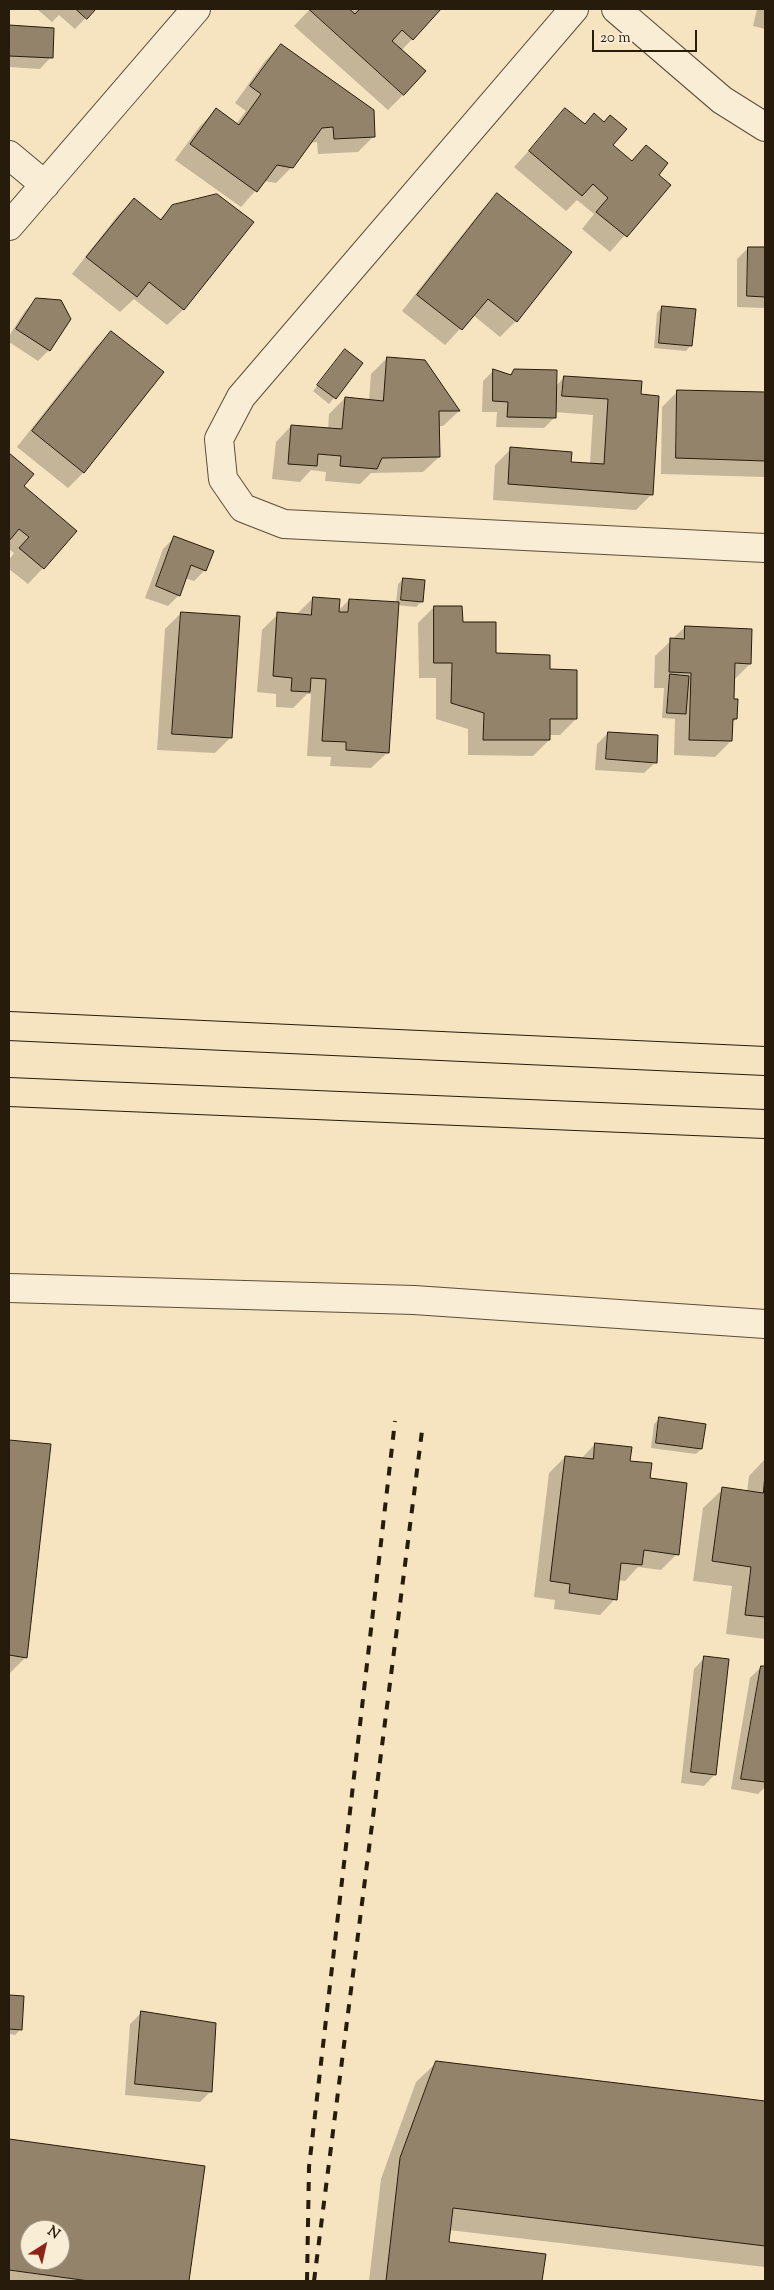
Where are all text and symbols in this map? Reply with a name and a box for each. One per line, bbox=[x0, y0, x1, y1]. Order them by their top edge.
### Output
scale bar bbox=[594, 20, 699, 52]
text: 20 m bbox=[600, 28, 631, 49]
north arrow bbox=[20, 2220, 70, 2270]
text: N bbox=[43, 2222, 63, 2245]

